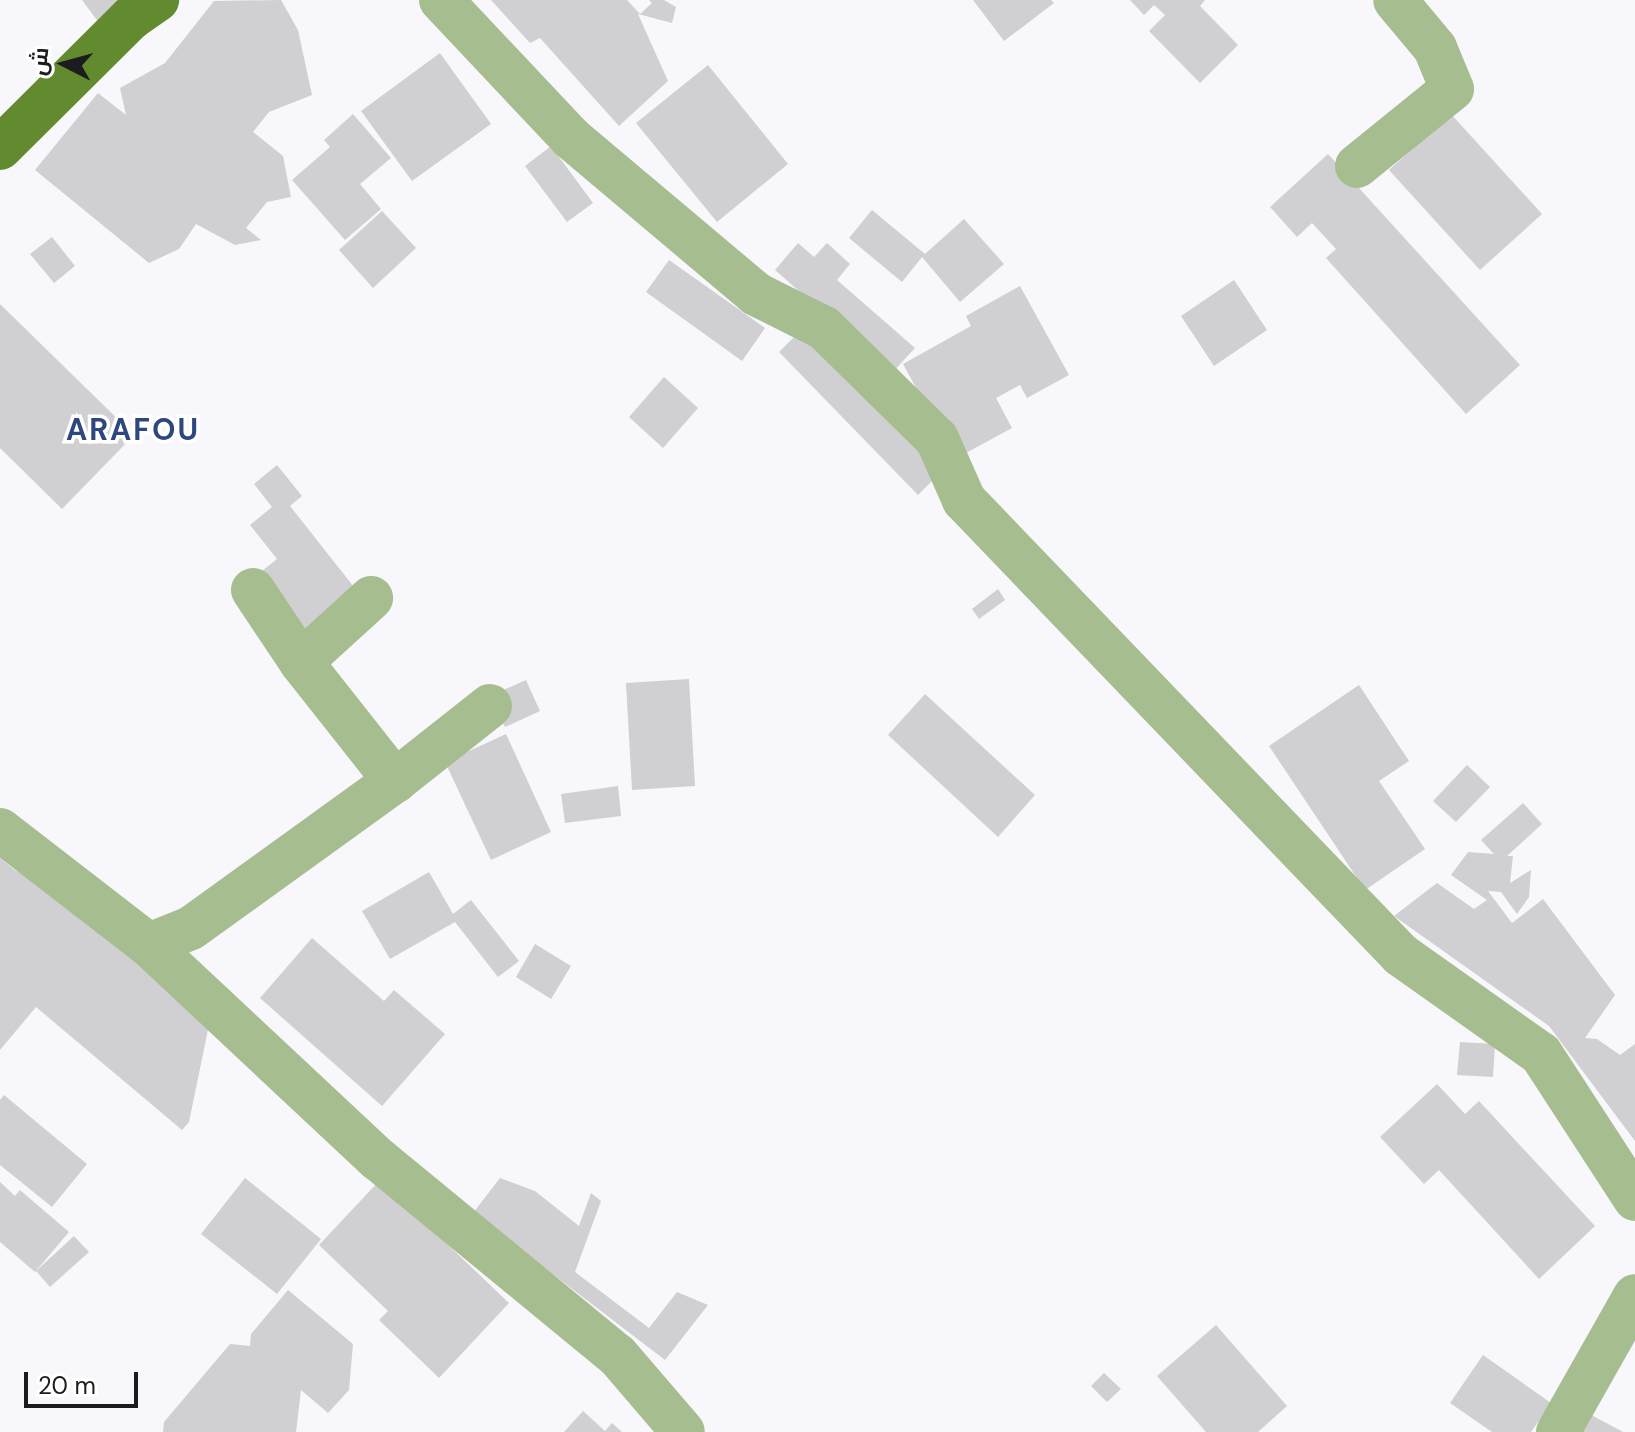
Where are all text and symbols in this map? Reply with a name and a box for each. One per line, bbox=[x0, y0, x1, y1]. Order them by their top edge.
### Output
north arrow bbox=[24, 24, 104, 104]
text: ش bbox=[24, 46, 56, 77]
district label: ARAFOU bbox=[66, 412, 200, 448]
scale bar bbox=[28, 1356, 142, 1406]
text: 20 m bbox=[38, 1370, 96, 1401]

